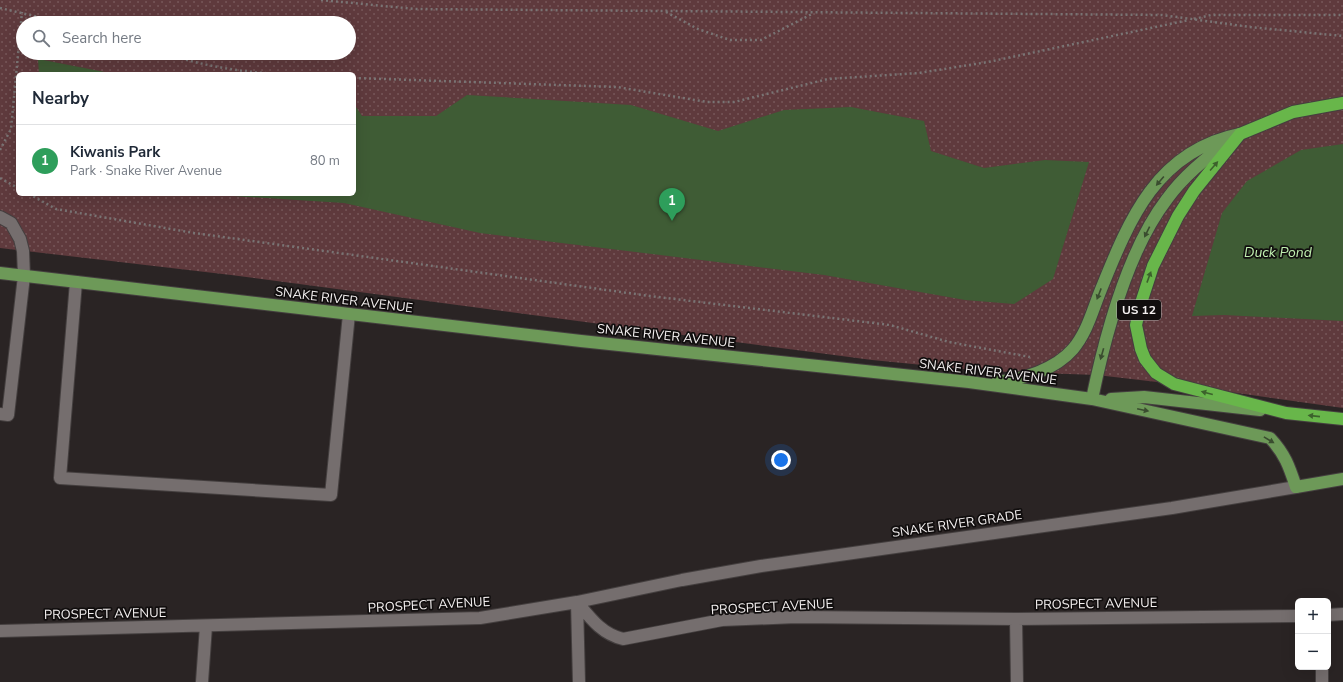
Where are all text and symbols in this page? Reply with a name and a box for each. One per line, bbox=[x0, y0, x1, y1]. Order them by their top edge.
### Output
search box bbox=[16, 16, 356, 60]
icon: search bbox=[30, 27, 52, 49]
text: Search here bbox=[62, 28, 142, 48]
text: Nearby bbox=[32, 87, 89, 110]
text: Kiwanis Park bbox=[70, 142, 160, 162]
text: 1 bbox=[41, 152, 49, 170]
text: 80 m bbox=[310, 152, 340, 170]
one-way arrow bbox=[1210, 160, 1219, 171]
text: Park · Snake River Avenue bbox=[70, 162, 222, 180]
one-way arrow bbox=[1155, 175, 1164, 186]
pin: 1 bbox=[659, 188, 685, 221]
one-way arrow bbox=[1144, 226, 1150, 238]
water label: Duck Pond bbox=[1244, 243, 1313, 262]
one-way arrow bbox=[1147, 271, 1153, 283]
street label: SNAKE RIVER AVENUE bbox=[274, 283, 414, 317]
one-way arrow bbox=[1095, 289, 1101, 301]
road number: US 12 bbox=[1117, 300, 1161, 320]
street label: SNAKE RIVER AVENUE bbox=[596, 320, 736, 352]
one-way arrow bbox=[1099, 348, 1105, 360]
street label: SNAKE RIVER AVENUE bbox=[918, 355, 1058, 389]
one-way arrow bbox=[1201, 389, 1213, 395]
one-way arrow bbox=[1137, 408, 1150, 414]
one-way arrow bbox=[1308, 413, 1320, 419]
one-way arrow bbox=[1264, 437, 1275, 444]
your location bbox=[771, 450, 791, 470]
street label: SNAKE RIVER GRADE bbox=[891, 506, 1023, 542]
street label: PROSPECT AVENUE bbox=[367, 593, 491, 617]
street label: PROSPECT AVENUE bbox=[1035, 594, 1157, 614]
street label: PROSPECT AVENUE bbox=[710, 595, 834, 619]
map controls bbox=[1295, 598, 1331, 670]
button: + bbox=[1295, 598, 1331, 634]
street label: PROSPECT AVENUE bbox=[44, 604, 166, 624]
button: − bbox=[1295, 634, 1331, 670]

